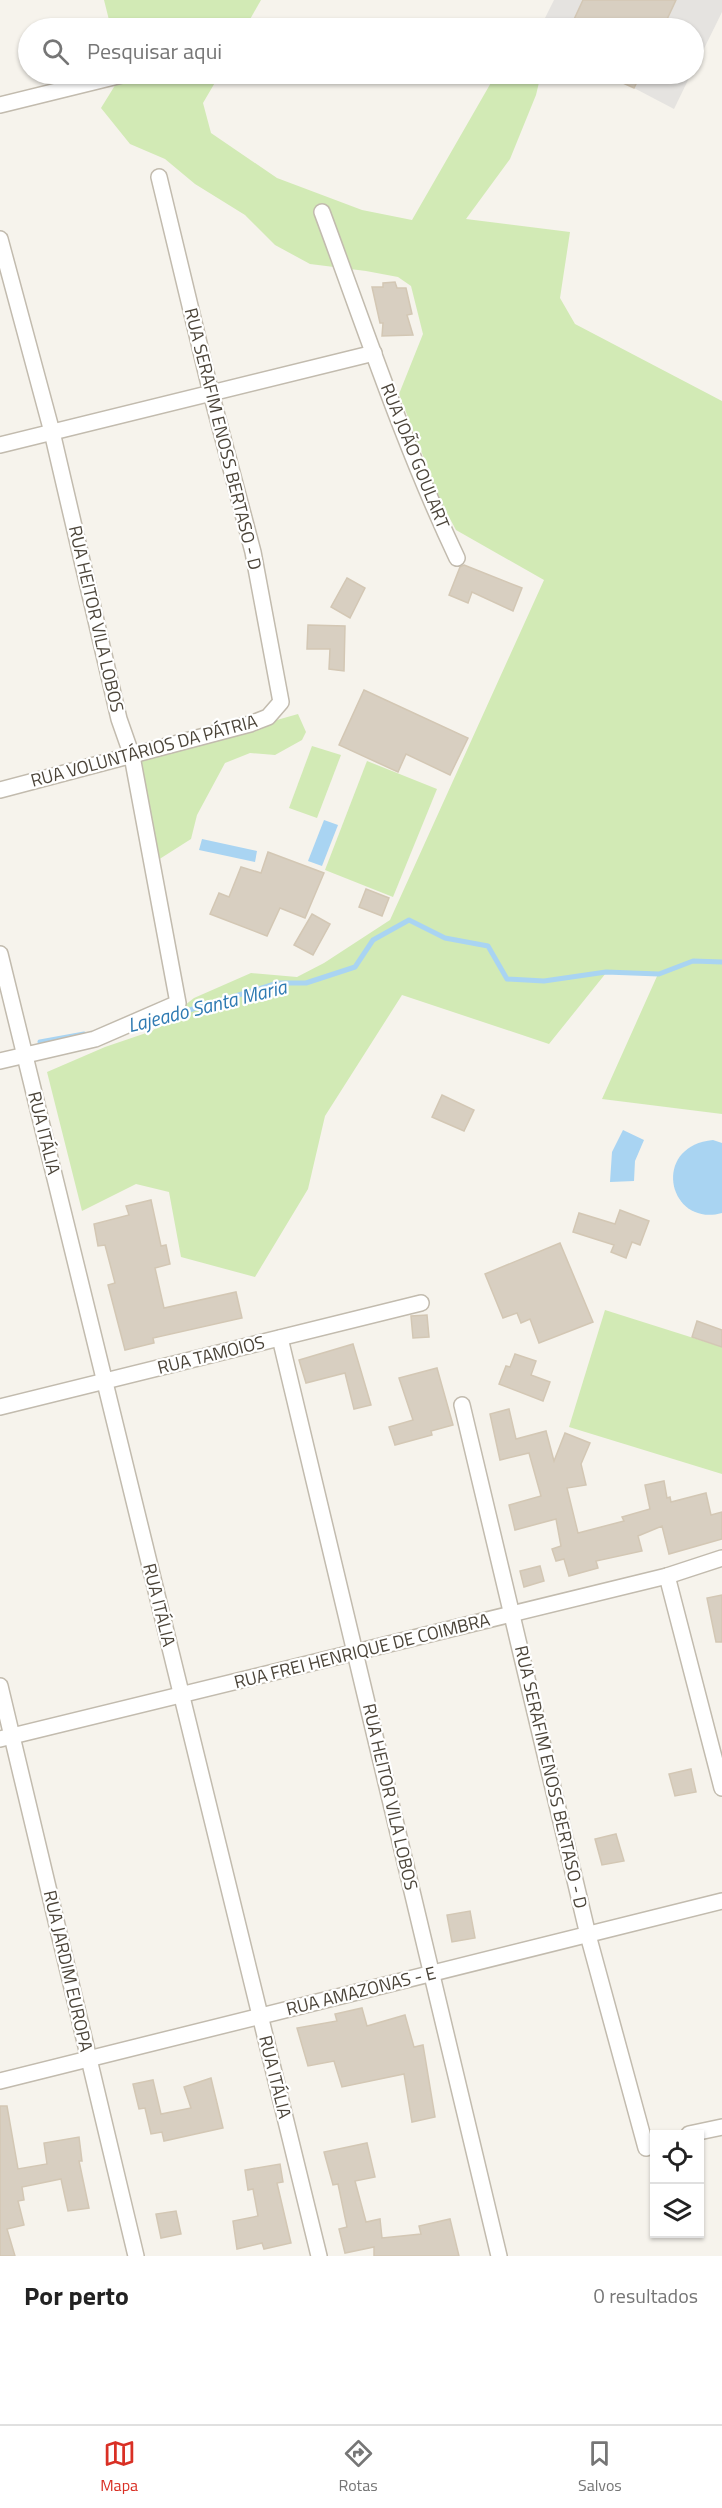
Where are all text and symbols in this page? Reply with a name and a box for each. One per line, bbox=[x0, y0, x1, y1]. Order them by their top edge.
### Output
search box bbox=[18, 18, 704, 84]
text: Pesquisar aqui bbox=[87, 34, 222, 68]
icon: search bbox=[39, 35, 72, 68]
street label: RUA SERAFIM ENOSS BERTASO - D bbox=[178, 305, 269, 573]
street label: RUA JOÃO GOULART bbox=[374, 379, 457, 533]
street label: RUA HEITOR VILA LOBOS bbox=[62, 523, 131, 715]
street label: RUA VOLUNTÁRIOS DA PÁTRIA bbox=[27, 707, 261, 794]
water label: Lajeado Santa Maria bbox=[124, 971, 291, 1040]
street label: RUA ITÁLIA bbox=[21, 1088, 68, 1178]
street label: RUA TAMOIOS bbox=[154, 1328, 267, 1381]
street label: RUA ITÁLIA bbox=[136, 1560, 183, 1650]
street label: RUA FREI HENRIQUE DE COIMBRA bbox=[231, 1606, 493, 1695]
street label: RUA SERAFIM ENOSS BERTASO - D bbox=[508, 1643, 595, 1911]
street label: RUA HEITOR VILA LOBOS bbox=[356, 1701, 425, 1893]
street label: RUA JARDIM EUROPA bbox=[37, 1888, 100, 2054]
street label: RUA AMAZONAS - E bbox=[283, 1959, 439, 2022]
street label: RUA ITÁLIA bbox=[252, 2032, 299, 2122]
map controls bbox=[650, 2130, 704, 2238]
button: locate bbox=[650, 2130, 704, 2184]
button: layers bbox=[650, 2184, 704, 2238]
text: Por perto bbox=[24, 2276, 129, 2315]
text: 0 resultados bbox=[594, 2280, 698, 2311]
tab: Mapa bbox=[100, 2437, 138, 2497]
tab: Rotas bbox=[338, 2437, 378, 2497]
tab: Salvos bbox=[578, 2437, 622, 2497]

